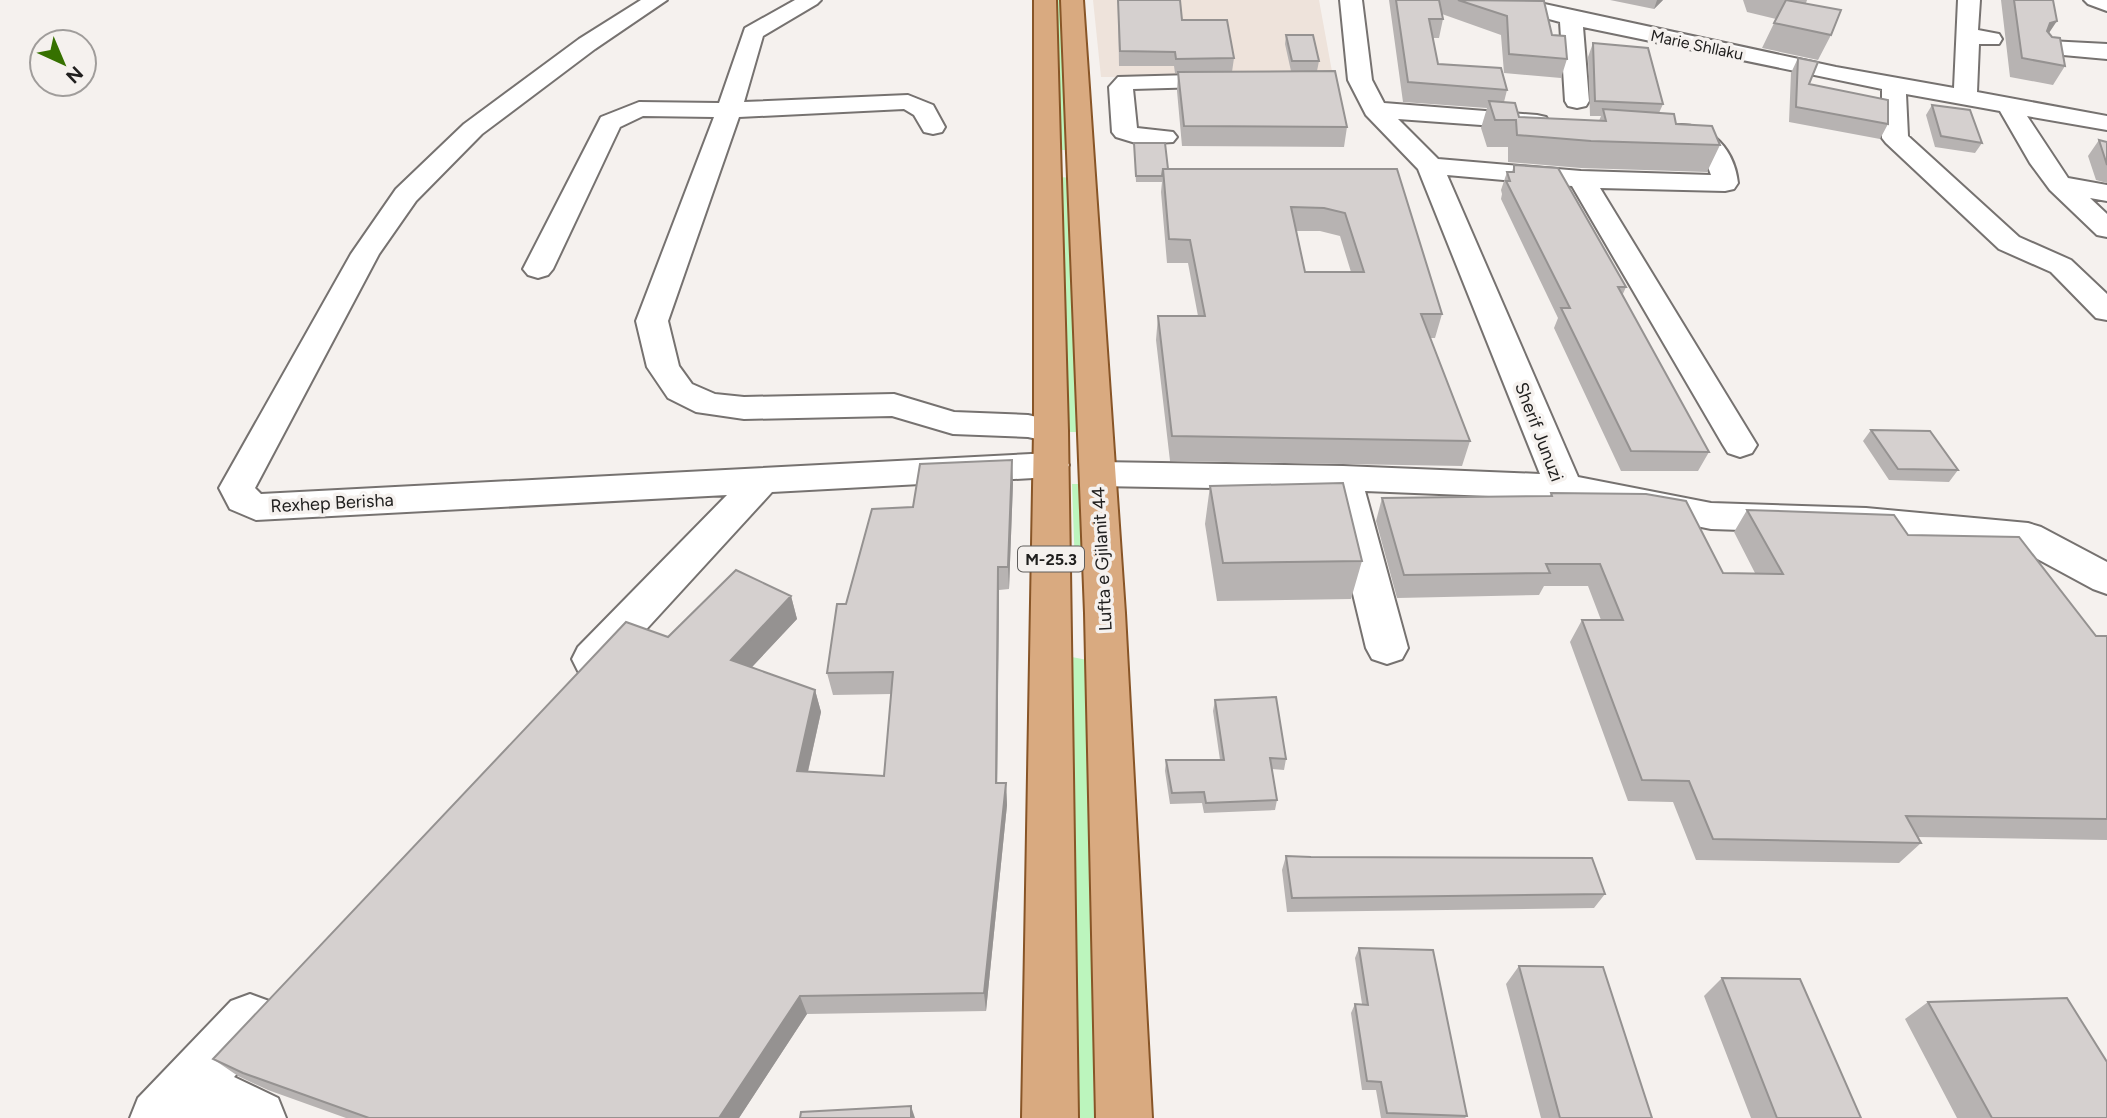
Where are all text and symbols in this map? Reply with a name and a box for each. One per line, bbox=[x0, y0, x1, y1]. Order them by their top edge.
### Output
street label: Marie Shllaku bbox=[1649, 26, 1745, 64]
north arrow bbox=[28, 28, 98, 98]
text: N bbox=[61, 61, 88, 88]
street label: Sherif Junuzi bbox=[1510, 379, 1568, 485]
street label: Lufta e Gjilanit 44 bbox=[1087, 486, 1117, 632]
street label: Rexhep Berisha bbox=[270, 489, 394, 517]
road number: M-25.3 bbox=[1018, 546, 1084, 572]

